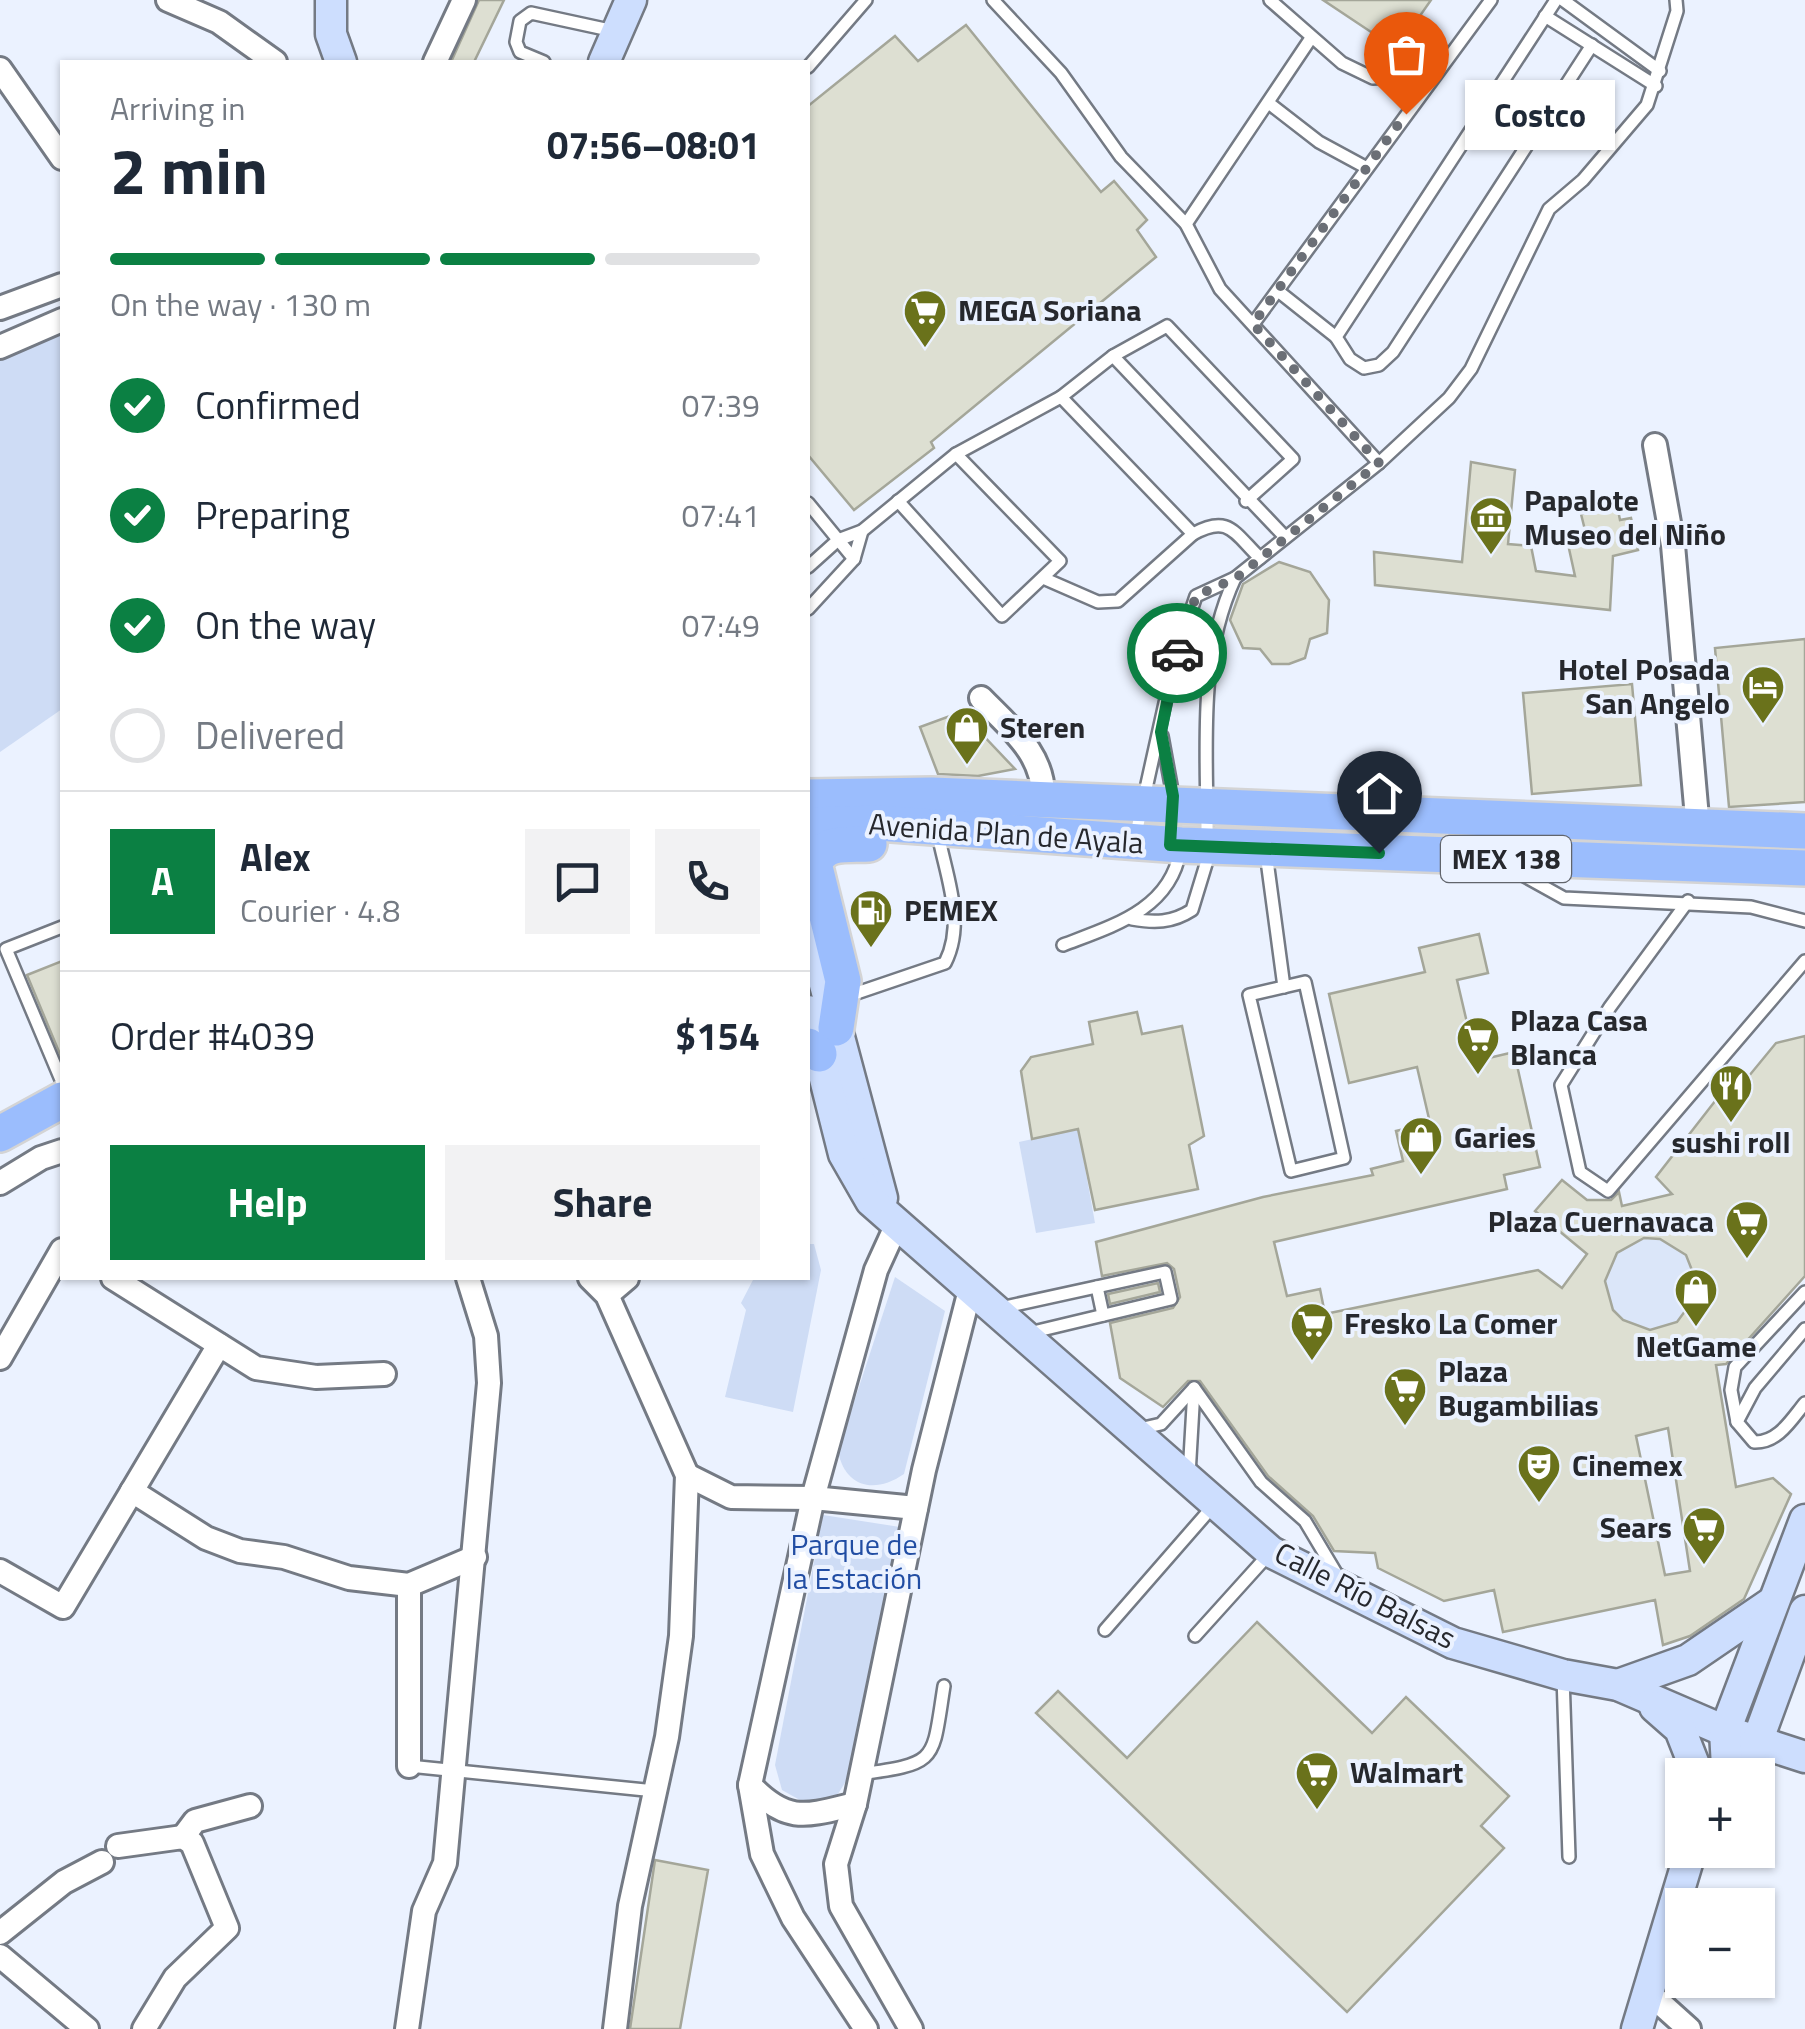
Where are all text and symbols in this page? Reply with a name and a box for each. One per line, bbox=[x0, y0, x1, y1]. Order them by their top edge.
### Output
pin bbox=[1364, 12, 1449, 115]
icon: bag bbox=[1379, 27, 1434, 82]
callout: Costco bbox=[1466, 79, 1616, 149]
text: Arriving in bbox=[110, 84, 246, 132]
text: Costco bbox=[1494, 91, 1586, 139]
text: 07:56–08:01 bbox=[547, 116, 760, 174]
text: 2 min bbox=[110, 120, 268, 219]
text: On the way · 130 m bbox=[110, 280, 371, 328]
place label: MEGA Soriana bbox=[958, 287, 1142, 333]
supermarket icon: MEGA Soriana bbox=[902, 288, 948, 349]
text: Confirmed bbox=[195, 376, 361, 434]
icon: check bbox=[110, 378, 165, 433]
text: 07:39 bbox=[681, 381, 760, 429]
place label: Papalote Museo del Niño bbox=[1524, 477, 1726, 557]
text: Preparing bbox=[195, 486, 350, 544]
icon: check bbox=[110, 488, 165, 543]
text: 07:41 bbox=[681, 491, 760, 539]
museum icon: Papalote Museo del Niño bbox=[1468, 495, 1514, 556]
text: On the way bbox=[195, 596, 376, 654]
icon: check bbox=[110, 598, 165, 653]
text: 07:49 bbox=[681, 601, 760, 649]
courier bbox=[1127, 603, 1227, 703]
icon: car bbox=[1150, 626, 1205, 681]
place label: Hotel Posada San Angelo bbox=[1558, 646, 1730, 726]
hotel icon: Hotel Posada San Angelo bbox=[1740, 664, 1786, 725]
place label: Steren bbox=[1000, 704, 1085, 750]
shop icon: Steren bbox=[944, 705, 990, 766]
text: Delivered bbox=[195, 706, 345, 764]
pin bbox=[1337, 751, 1422, 854]
icon: home bbox=[1352, 766, 1407, 821]
street label: Avenida Plan de Ayala bbox=[867, 800, 1145, 866]
text: Alex bbox=[240, 828, 311, 886]
button: chat bbox=[525, 829, 630, 934]
button: phone bbox=[655, 829, 760, 934]
road number: MEX 138 bbox=[1441, 836, 1571, 882]
text: A bbox=[151, 852, 174, 910]
text: Courier · 4.8 bbox=[240, 886, 400, 934]
place label: PEMEX bbox=[904, 887, 998, 933]
fuel station icon: PEMEX bbox=[848, 888, 894, 949]
place label: Plaza Casa Blanca bbox=[1510, 997, 1648, 1077]
text: Order #4039 bbox=[110, 1007, 315, 1065]
text: $154 bbox=[675, 1007, 760, 1065]
supermarket icon: Plaza Casa Blanca bbox=[1455, 1015, 1501, 1076]
restaurant icon: sushi roll bbox=[1708, 1063, 1754, 1124]
place label: Garies bbox=[1454, 1114, 1536, 1160]
shop icon: Garies bbox=[1398, 1115, 1444, 1176]
place label: sushi roll bbox=[1671, 1119, 1791, 1165]
button: Help bbox=[110, 1145, 425, 1260]
button: Share bbox=[445, 1145, 760, 1260]
place label: Plaza Cuernavaca bbox=[1488, 1198, 1714, 1244]
supermarket icon: Plaza Cuernavaca bbox=[1724, 1199, 1770, 1260]
shop icon: NetGame bbox=[1673, 1267, 1719, 1328]
place label: Fresko La Comer bbox=[1344, 1300, 1558, 1346]
supermarket icon: Fresko La Comer bbox=[1289, 1301, 1335, 1362]
place label: NetGame bbox=[1636, 1323, 1756, 1369]
place label: Plaza Bugambilias bbox=[1438, 1348, 1599, 1428]
supermarket icon: Plaza Bugambilias bbox=[1382, 1366, 1428, 1427]
place label: Cinemex bbox=[1572, 1442, 1683, 1488]
theatre icon: Cinemex bbox=[1516, 1443, 1562, 1504]
place label: Sears bbox=[1600, 1504, 1672, 1550]
supermarket icon: Sears bbox=[1681, 1505, 1727, 1566]
park label: Parque de la Estación bbox=[786, 1521, 922, 1601]
street label: Calle Río Balsas bbox=[1267, 1530, 1464, 1661]
place label: Walmart bbox=[1350, 1749, 1464, 1795]
supermarket icon: Walmart bbox=[1294, 1750, 1340, 1811]
map controls bbox=[1665, 1758, 1775, 1998]
button: + bbox=[1665, 1758, 1775, 1868]
button: − bbox=[1665, 1888, 1775, 1998]

